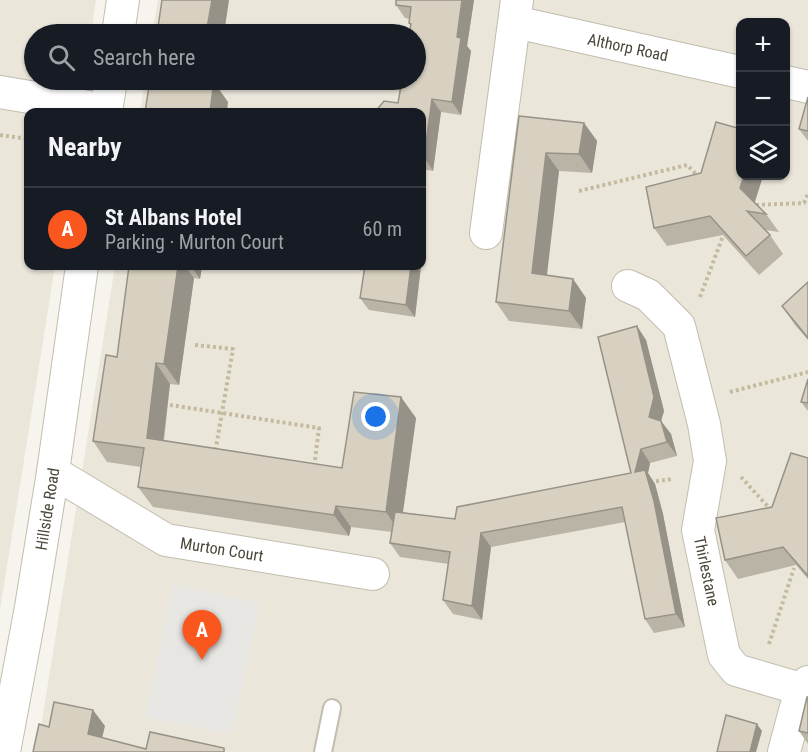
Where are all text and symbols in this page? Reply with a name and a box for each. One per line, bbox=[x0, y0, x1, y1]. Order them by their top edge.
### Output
map controls bbox=[736, 18, 790, 180]
button: + bbox=[736, 18, 790, 72]
search box bbox=[24, 24, 426, 90]
street label: Althorp Road bbox=[586, 30, 670, 65]
icon: search bbox=[45, 41, 78, 74]
text: Search here bbox=[93, 45, 195, 70]
button: − bbox=[736, 72, 790, 126]
button: layers bbox=[736, 126, 790, 180]
text: Nearby bbox=[48, 132, 122, 162]
text: St Albans Hotel bbox=[105, 205, 242, 230]
text: A bbox=[62, 217, 73, 241]
text: 60 m bbox=[363, 217, 402, 241]
text: Parking · Murton Court bbox=[105, 230, 284, 254]
your location bbox=[361, 402, 390, 431]
street label: Hillside Road bbox=[32, 467, 63, 552]
street label: Murton Court bbox=[179, 534, 265, 565]
street label: Thirlestane bbox=[690, 535, 723, 608]
pin: A bbox=[182, 610, 222, 660]

